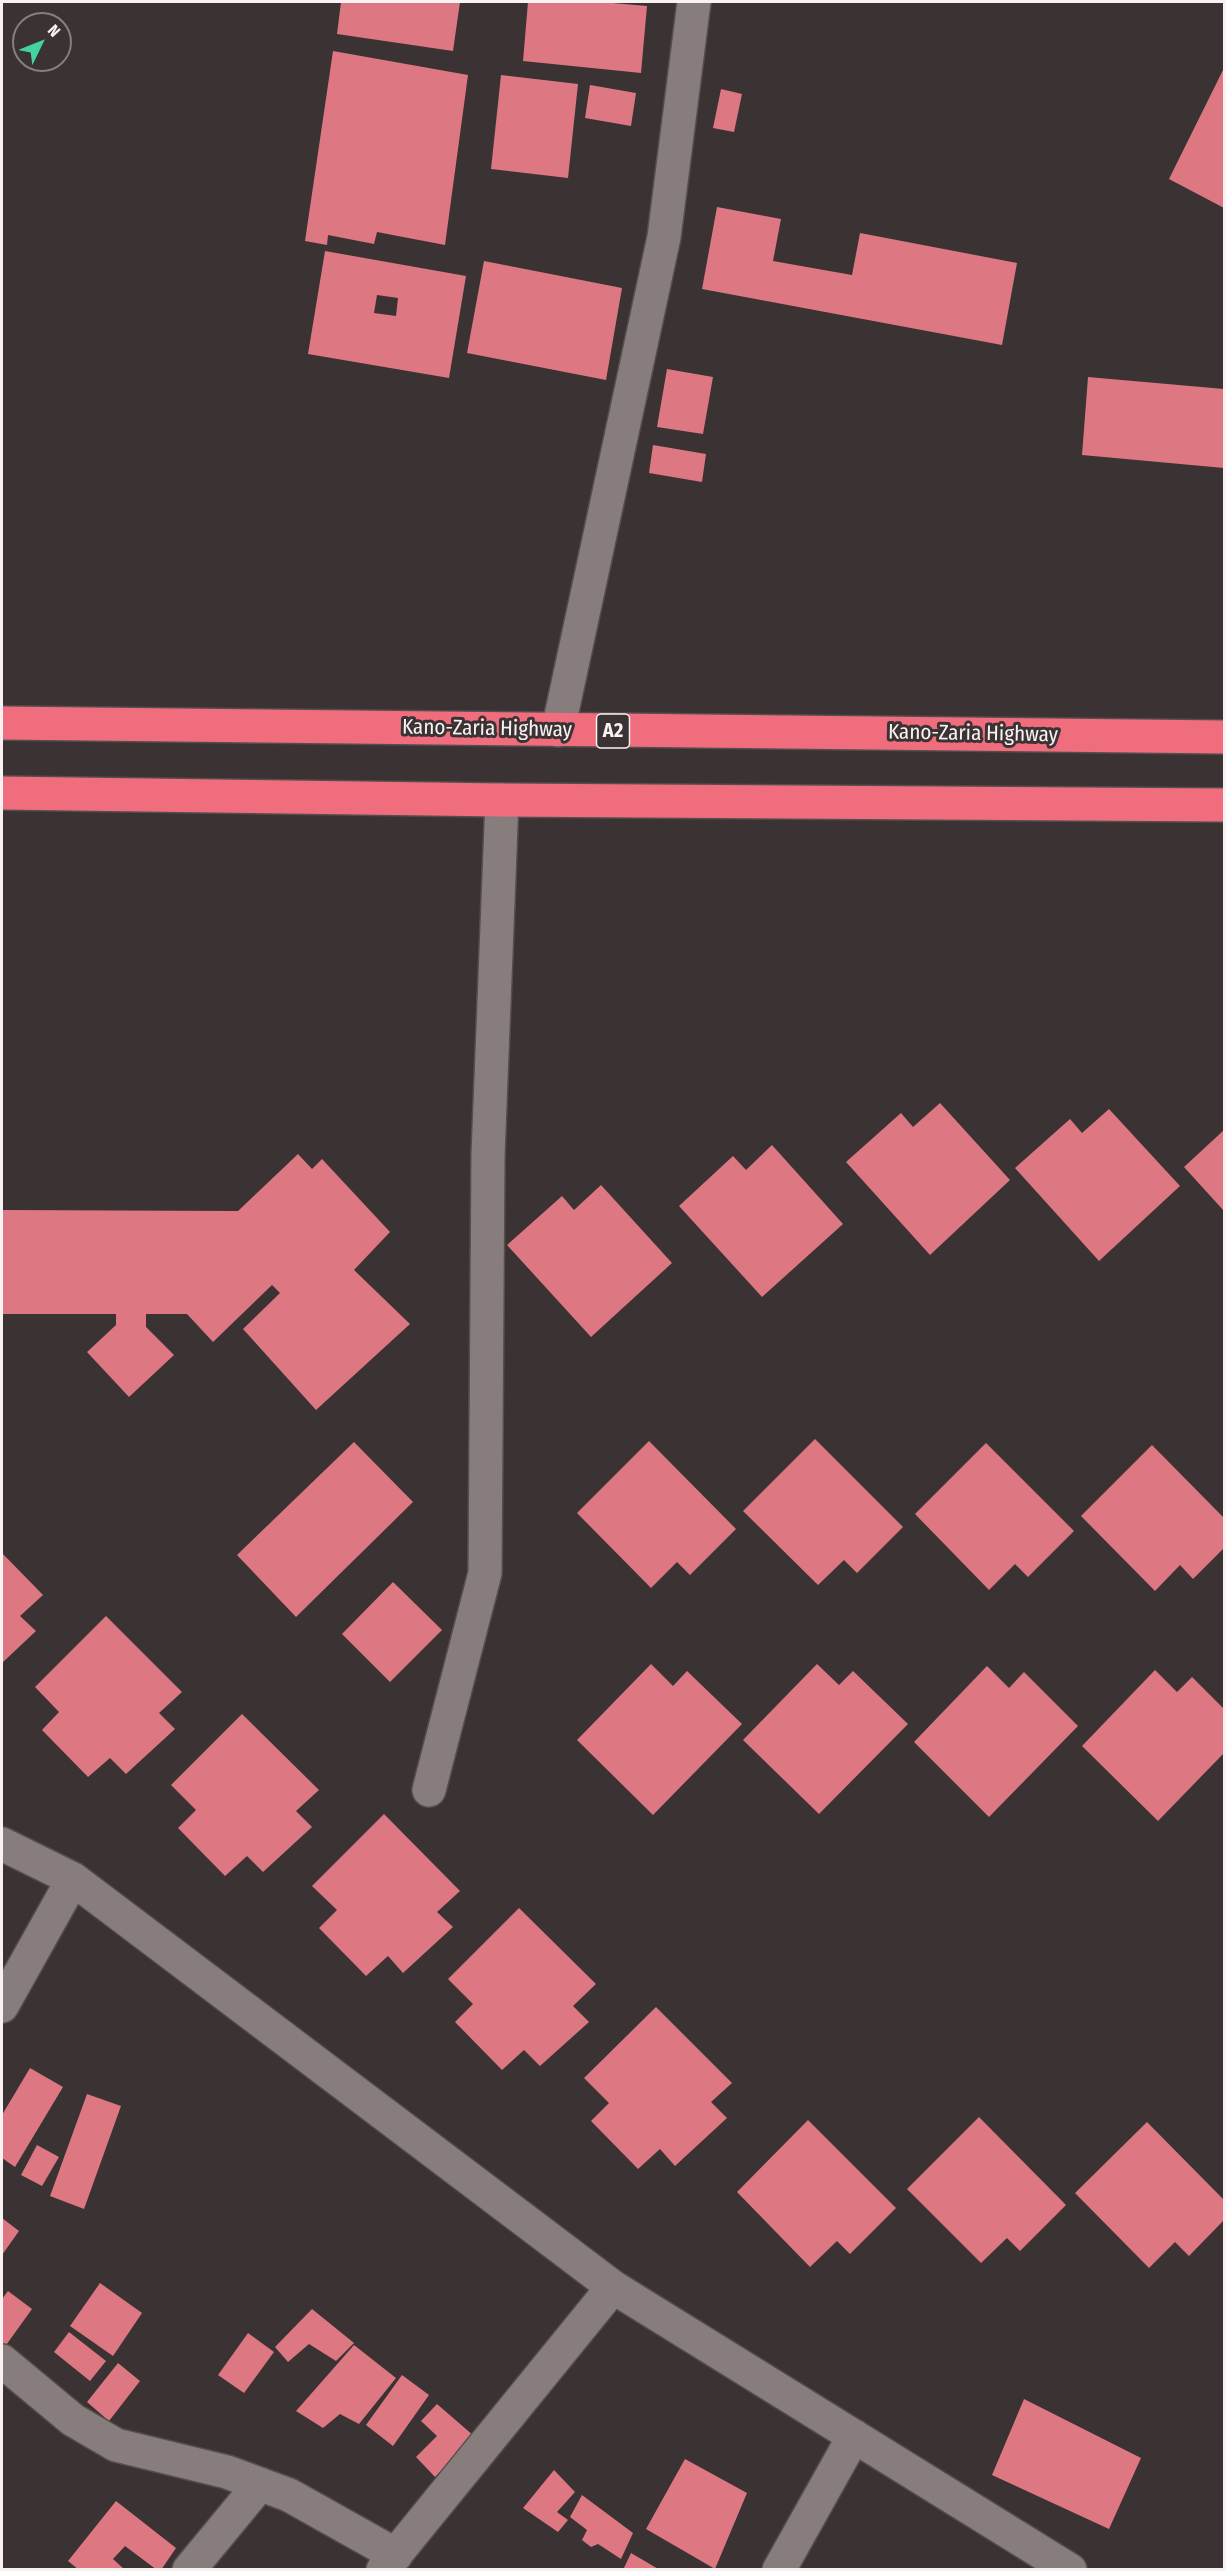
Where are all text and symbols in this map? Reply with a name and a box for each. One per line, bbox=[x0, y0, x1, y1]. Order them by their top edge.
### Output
north arrow bbox=[12, 12, 72, 72]
text: N bbox=[44, 21, 64, 41]
road number: A2 bbox=[596, 714, 630, 748]
street label: Kano-Zaria Highway bbox=[402, 715, 572, 743]
street label: Kano-Zaria Highway bbox=[888, 720, 1058, 748]

